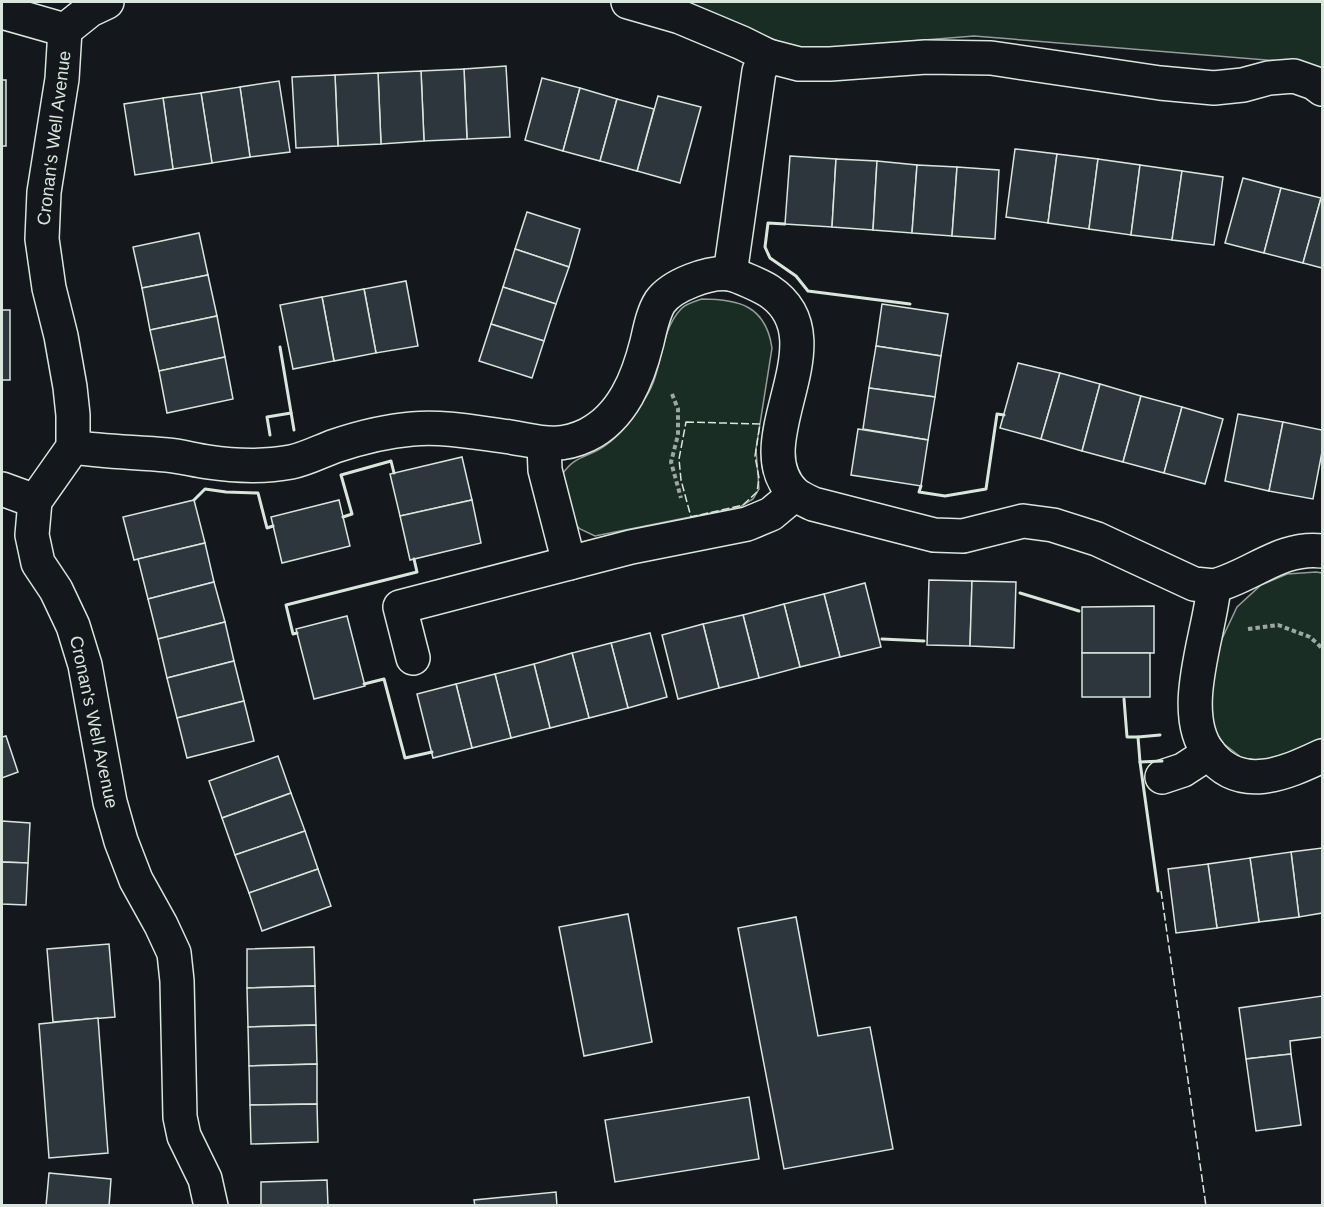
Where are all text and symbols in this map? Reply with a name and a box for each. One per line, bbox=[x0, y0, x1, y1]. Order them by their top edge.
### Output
street label: Cronan's Well Avenue bbox=[33, 49, 75, 227]
street label: Cronan's Well Avenue bbox=[66, 634, 122, 810]

